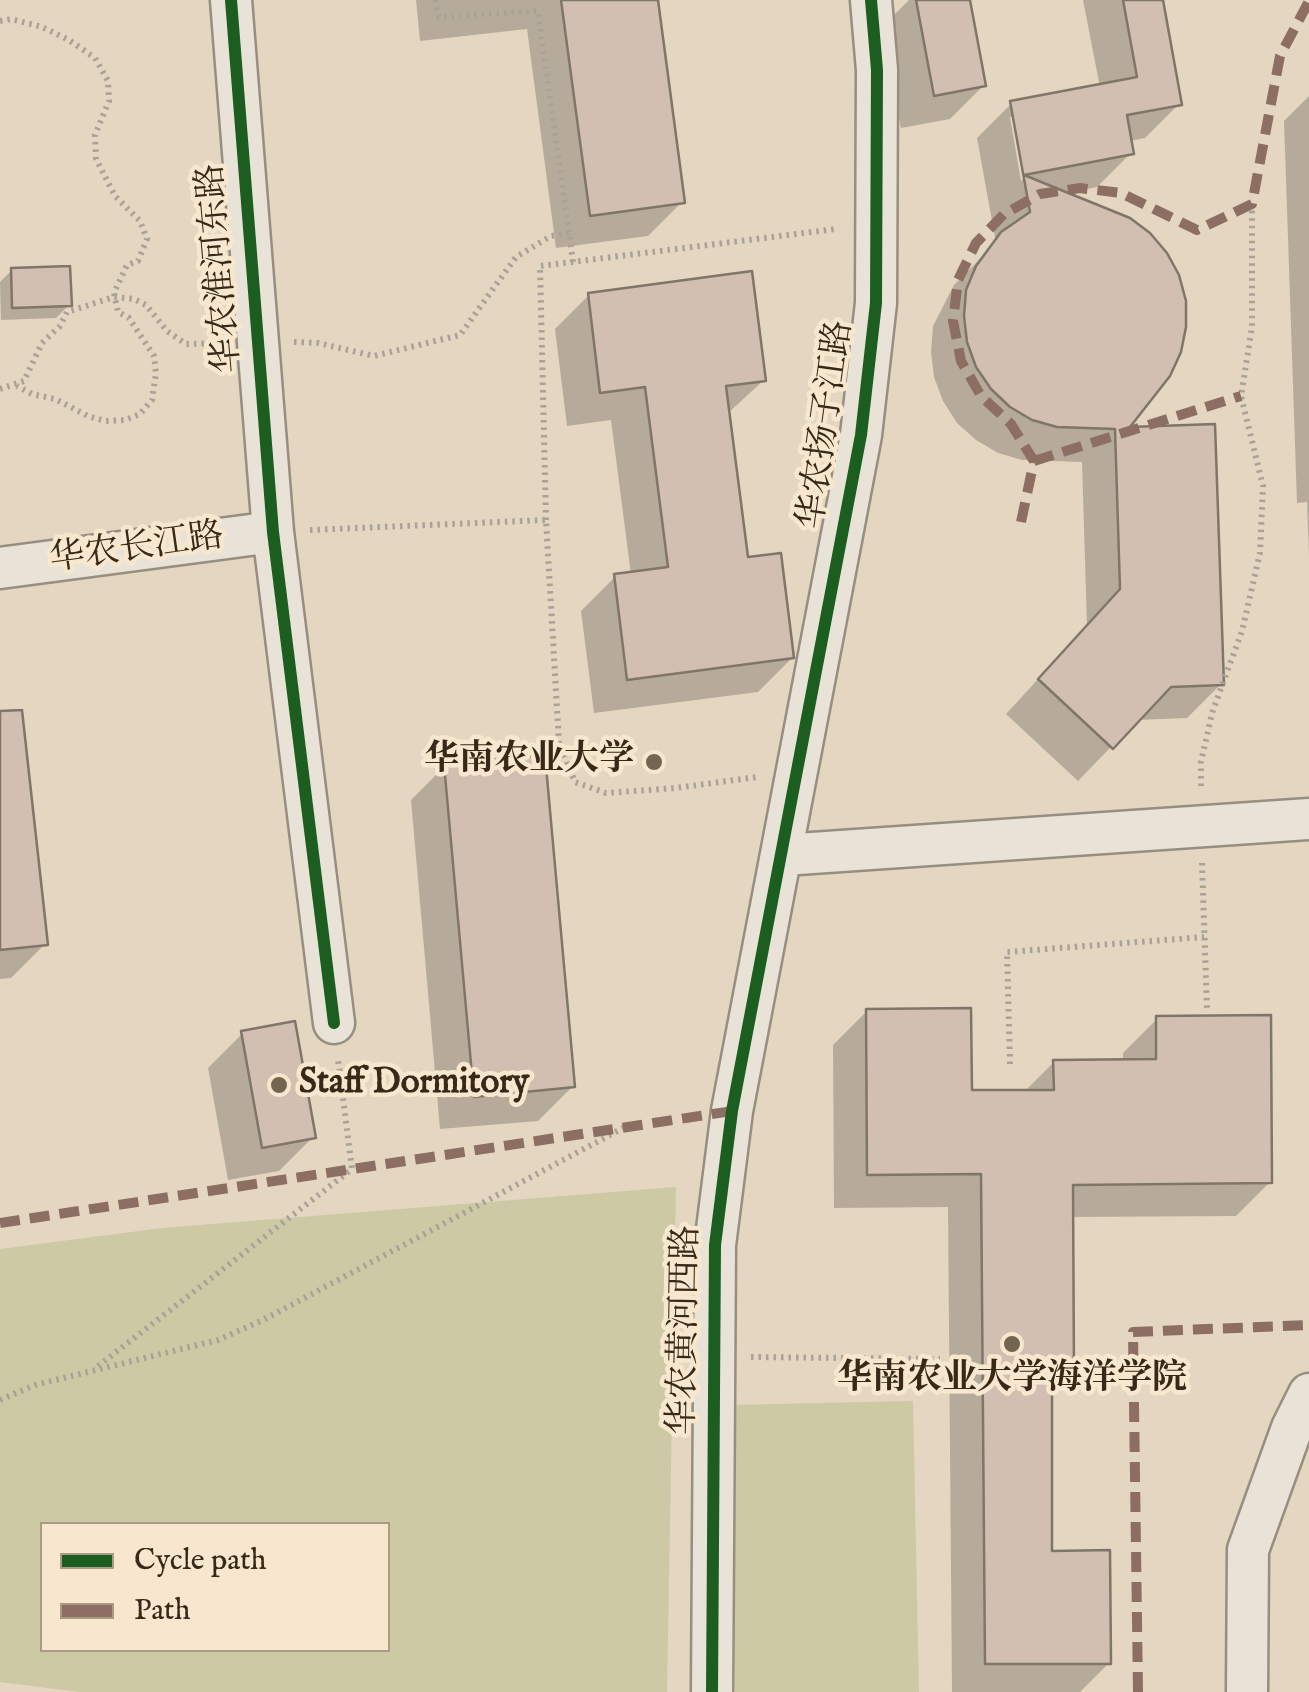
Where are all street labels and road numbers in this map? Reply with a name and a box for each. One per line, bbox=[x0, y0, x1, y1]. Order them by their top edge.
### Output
street label: 华农淮河东路 bbox=[192, 162, 252, 374]
street label: 华农扬子江路 bbox=[793, 318, 863, 532]
street label: 华农长江路 bbox=[47, 517, 227, 583]
street label: 华农黄河西路 bbox=[664, 1225, 710, 1435]

